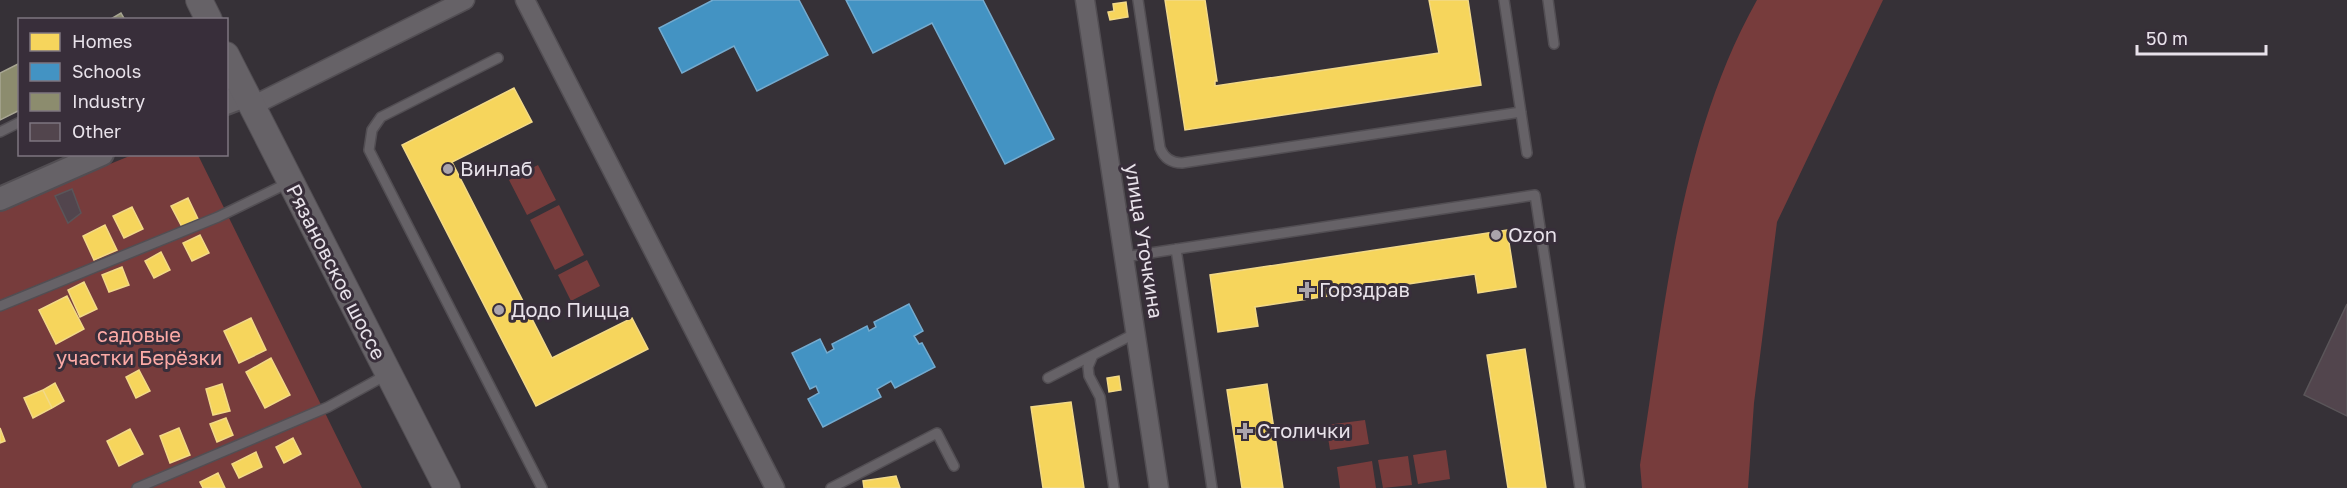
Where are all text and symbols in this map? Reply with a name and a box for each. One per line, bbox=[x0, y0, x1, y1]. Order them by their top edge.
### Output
legend bbox=[18, 18, 228, 156]
scale bar bbox=[2137, 18, 2266, 56]
text: 50 m bbox=[2146, 27, 2188, 49]
text: Homes bbox=[72, 30, 132, 52]
text: Schools bbox=[72, 60, 141, 82]
text: Industry bbox=[72, 90, 145, 112]
text: Other bbox=[72, 120, 121, 142]
place label: Винлаб bbox=[460, 156, 533, 180]
marker: Винлаб bbox=[441, 162, 455, 176]
street label: улица Уточкина bbox=[1121, 162, 1169, 320]
street label: Рязановское шоссе bbox=[282, 180, 392, 363]
place label: Ozon bbox=[1508, 222, 1557, 246]
marker: Ozon bbox=[1489, 228, 1503, 242]
place label: Горздрав bbox=[1319, 277, 1410, 301]
marker: Горздрав bbox=[1300, 283, 1314, 297]
place label: Додо Пицца bbox=[511, 297, 630, 321]
marker: Додо Пицца bbox=[492, 303, 506, 317]
park label: садовые участки Берёзки bbox=[56, 322, 222, 369]
place label: Столички bbox=[1257, 418, 1351, 442]
marker: Столички bbox=[1238, 424, 1252, 438]

